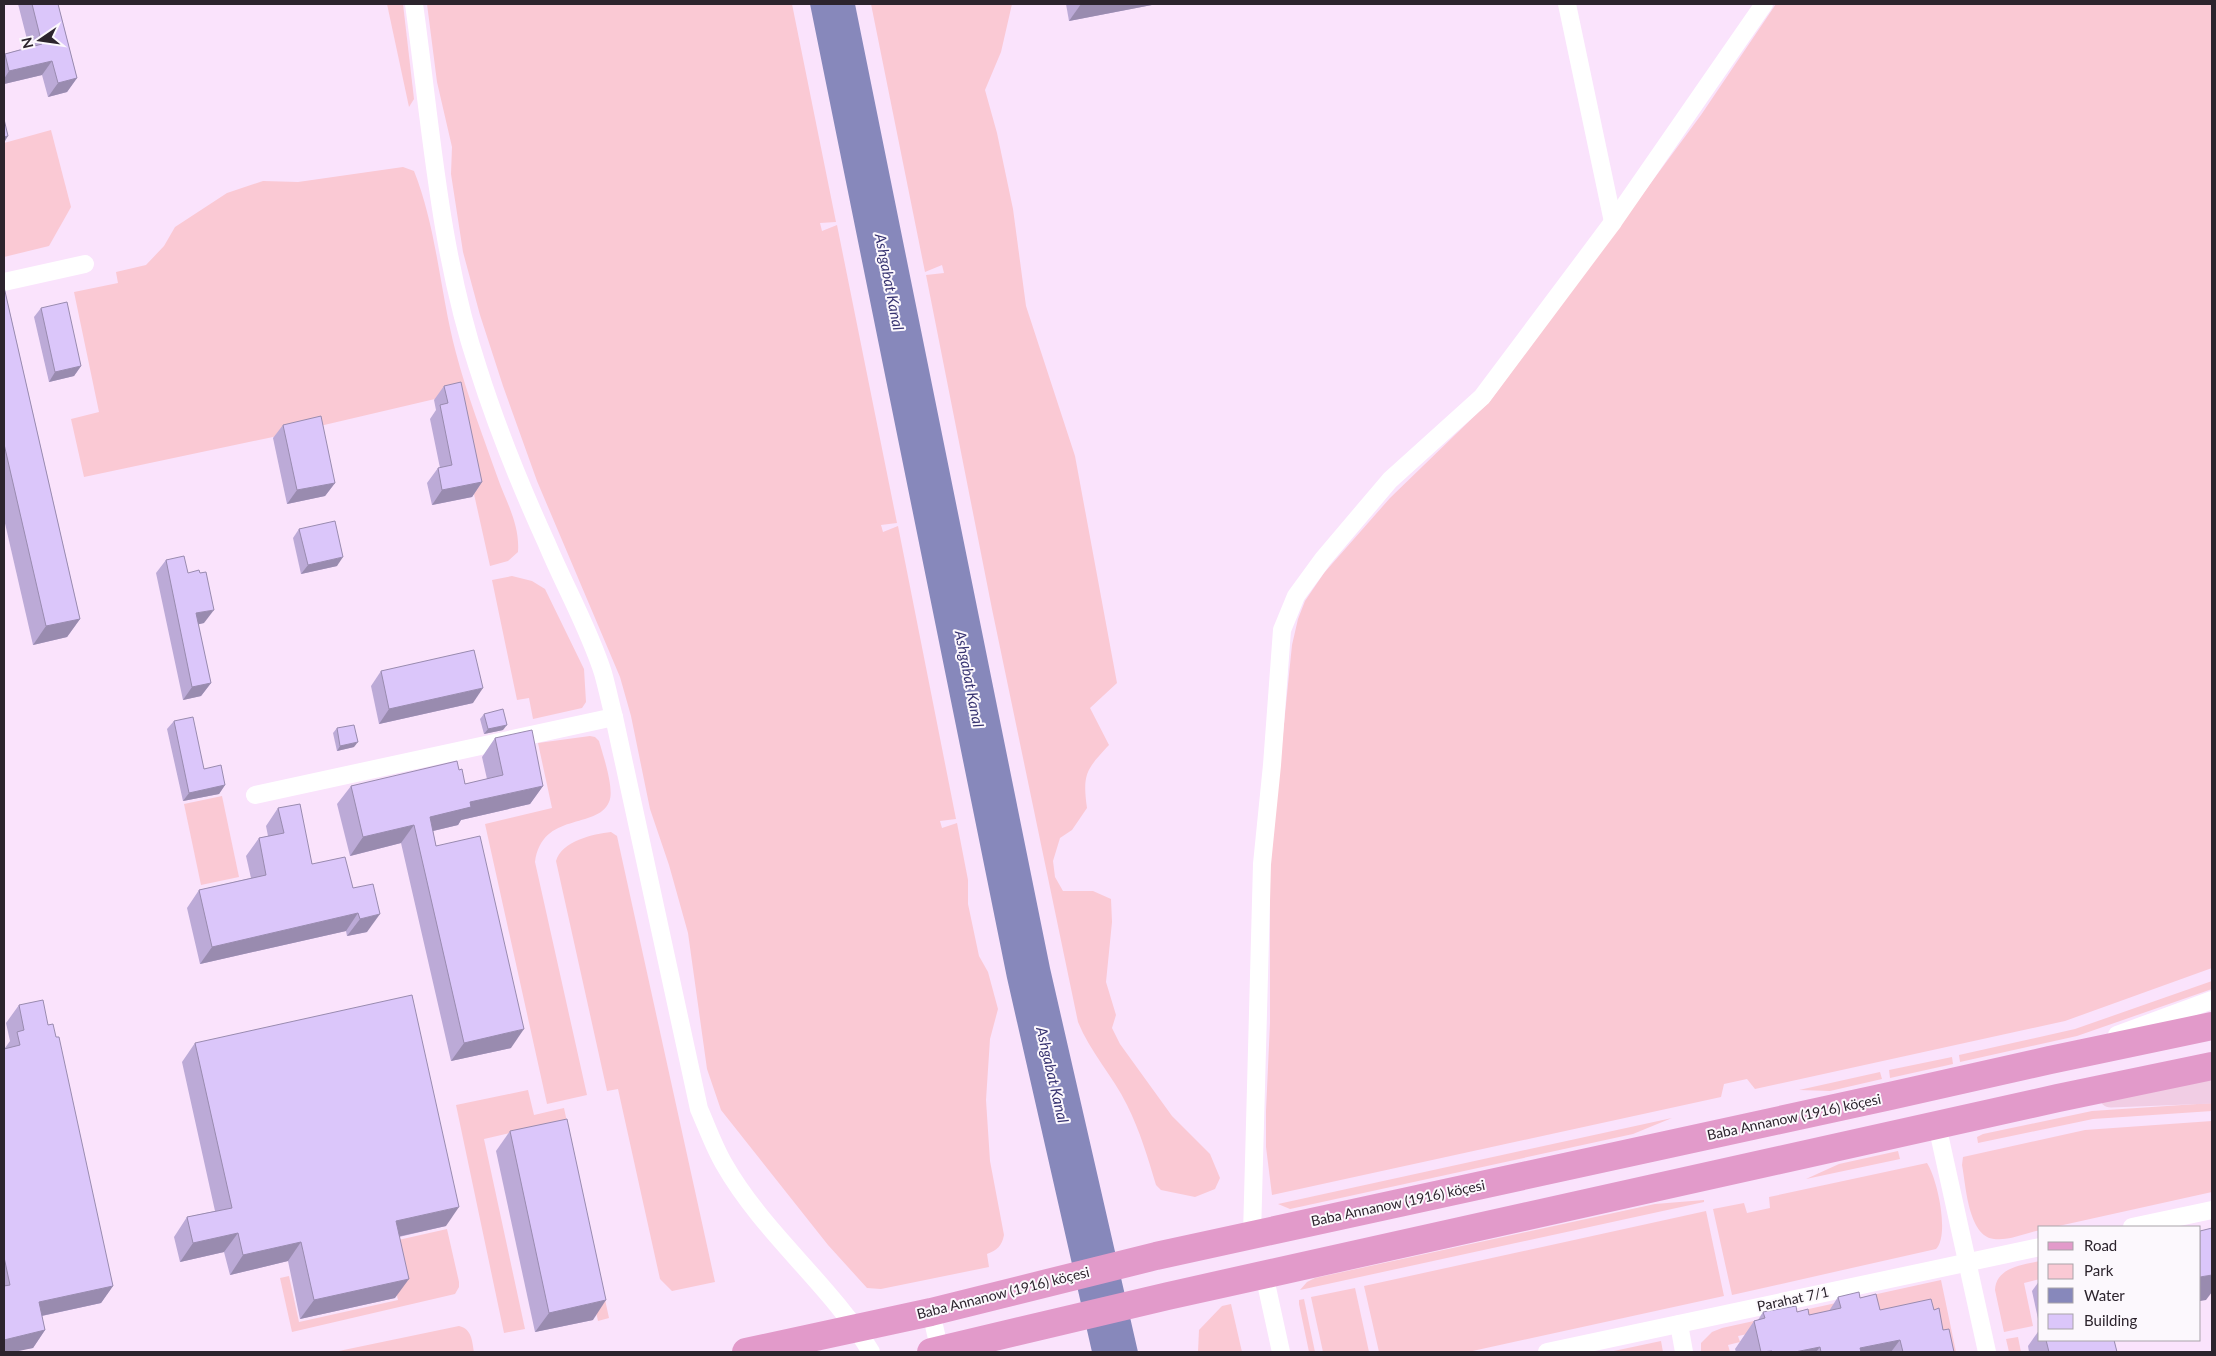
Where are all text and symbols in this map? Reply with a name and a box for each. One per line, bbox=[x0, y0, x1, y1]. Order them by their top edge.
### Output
north arrow bbox=[15, 15, 65, 65]
text: N bbox=[17, 36, 36, 50]
water label: Ashgabat Kanal bbox=[872, 231, 908, 332]
water label: Ashgabat Kanal bbox=[952, 628, 988, 729]
water label: Ashgabat Kanal bbox=[1033, 1024, 1073, 1125]
street label: Baba Annanow (1916) köçesi bbox=[1705, 1090, 1882, 1143]
street label: Baba Annanow (1916) köçesi bbox=[1309, 1176, 1486, 1229]
legend bbox=[2038, 1226, 2201, 1341]
text: Road bbox=[2084, 1236, 2117, 1254]
text: Park bbox=[2084, 1261, 2114, 1279]
street label: Baba Annanow (1916) köçesi bbox=[915, 1263, 1091, 1322]
street label: Parahat 7/1 bbox=[1755, 1283, 1830, 1314]
text: Water bbox=[2084, 1286, 2125, 1304]
text: Building bbox=[2084, 1311, 2137, 1329]

